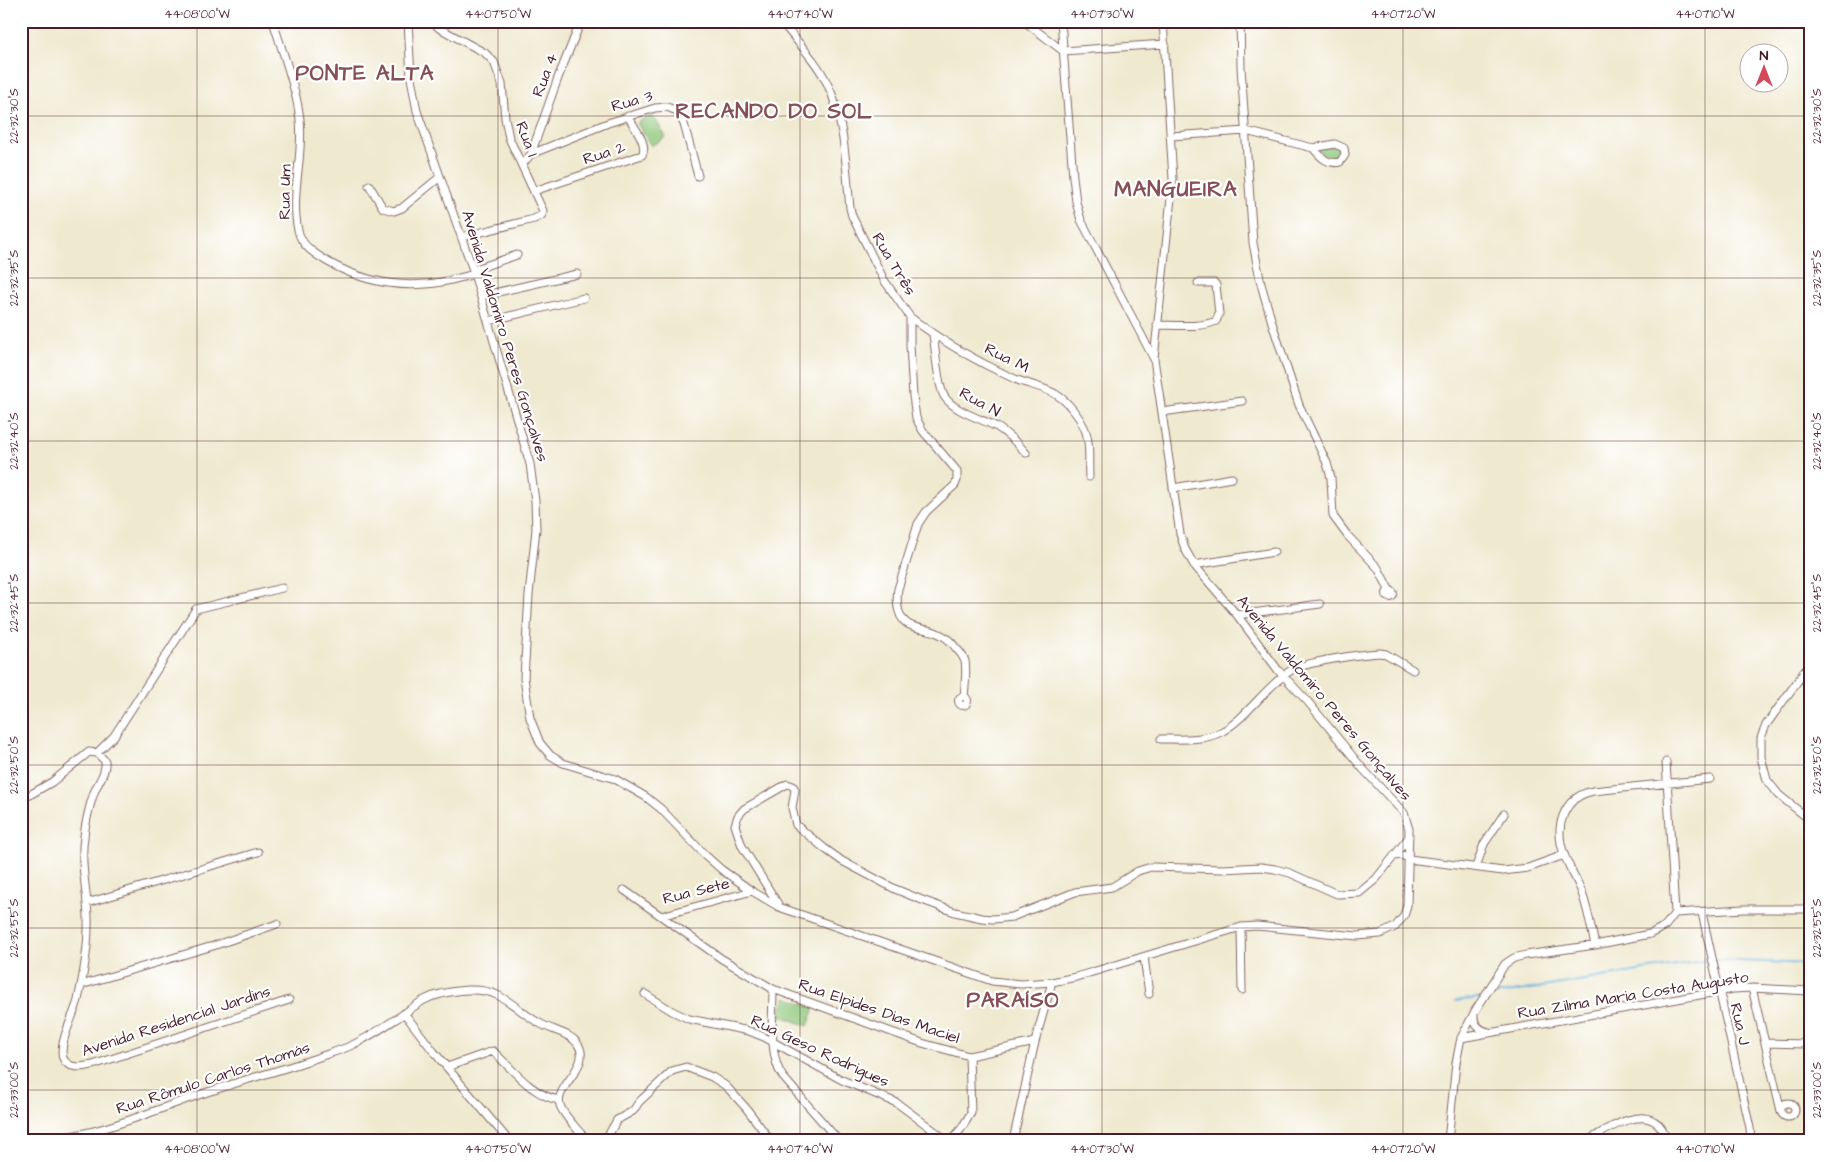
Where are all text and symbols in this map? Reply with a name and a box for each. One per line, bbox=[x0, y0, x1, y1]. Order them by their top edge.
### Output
text: 44°08'00"W bbox=[164, 6, 230, 23]
text: 44°07'50"W bbox=[465, 6, 532, 23]
text: 44°07'40"W bbox=[767, 6, 834, 23]
text: 44°07'30"W bbox=[1070, 6, 1135, 23]
text: 44°07'20"W bbox=[1371, 6, 1436, 23]
text: 44°07'10"W bbox=[1675, 6, 1735, 23]
north arrow bbox=[1738, 42, 1788, 92]
text: N bbox=[1760, 46, 1769, 66]
street label: Rua 4 bbox=[527, 50, 563, 100]
district label: PONTE ALTA bbox=[295, 59, 435, 88]
street label: Rua 3 bbox=[609, 85, 655, 117]
text: 22°32'30"S bbox=[6, 88, 23, 144]
text: 22°32'30"S bbox=[1809, 88, 1826, 144]
district label: RECANDO DO SOL bbox=[675, 97, 873, 126]
street label: Rua 1 bbox=[510, 118, 544, 160]
street label: Rua 2 bbox=[580, 136, 628, 170]
street label: Rua Um bbox=[274, 164, 296, 220]
district label: MANGUEIRA bbox=[1114, 175, 1238, 204]
street label: Avenida Valdomiro Peres Gonçalves bbox=[456, 208, 554, 464]
street label: Rua Três bbox=[867, 229, 921, 299]
text: 22°32'35"S bbox=[6, 249, 23, 306]
text: 22°32'35"S bbox=[1809, 249, 1826, 306]
street label: Rua M bbox=[981, 338, 1033, 378]
street label: Rua N bbox=[955, 382, 1005, 422]
text: 22°32'40"S bbox=[6, 412, 23, 470]
text: 22°32'40"S bbox=[1809, 412, 1826, 470]
text: 22°32'45"S bbox=[6, 573, 23, 632]
text: 22°32'45"S bbox=[1809, 573, 1826, 632]
street label: Avenida Valdomiro Peres Gonçalves bbox=[1231, 591, 1417, 805]
text: 22°32'50"S bbox=[6, 736, 23, 794]
text: 22°32'50"S bbox=[1809, 736, 1826, 794]
street label: Rua Sete bbox=[660, 872, 732, 910]
text: 22°32'55"S bbox=[6, 898, 23, 957]
text: 22°32'55"S bbox=[1809, 898, 1826, 957]
street label: Rua Zilma Maria Costa Augusto bbox=[1516, 966, 1750, 1025]
street label: Rua Elpides Dias Maciel bbox=[795, 973, 963, 1049]
street label: Avenida Residencial Jardins bbox=[79, 980, 273, 1062]
district label: PARAÍSO bbox=[966, 986, 1060, 1015]
street label: Rua J bbox=[1724, 1001, 1756, 1048]
street label: Rua Geso Rodrigues bbox=[747, 1009, 893, 1094]
street label: Rua Rômulo Carlos Thomás bbox=[113, 1036, 313, 1120]
text: 22°33'00"S bbox=[6, 1062, 23, 1118]
text: 22°33'00"S bbox=[1809, 1062, 1826, 1118]
text: 44°08'00"W bbox=[164, 1141, 230, 1158]
text: 44°07'50"W bbox=[465, 1141, 532, 1158]
text: 44°07'40"W bbox=[767, 1141, 834, 1158]
text: 44°07'30"W bbox=[1070, 1141, 1135, 1158]
text: 44°07'20"W bbox=[1371, 1141, 1436, 1158]
text: 44°07'10"W bbox=[1675, 1141, 1735, 1158]

